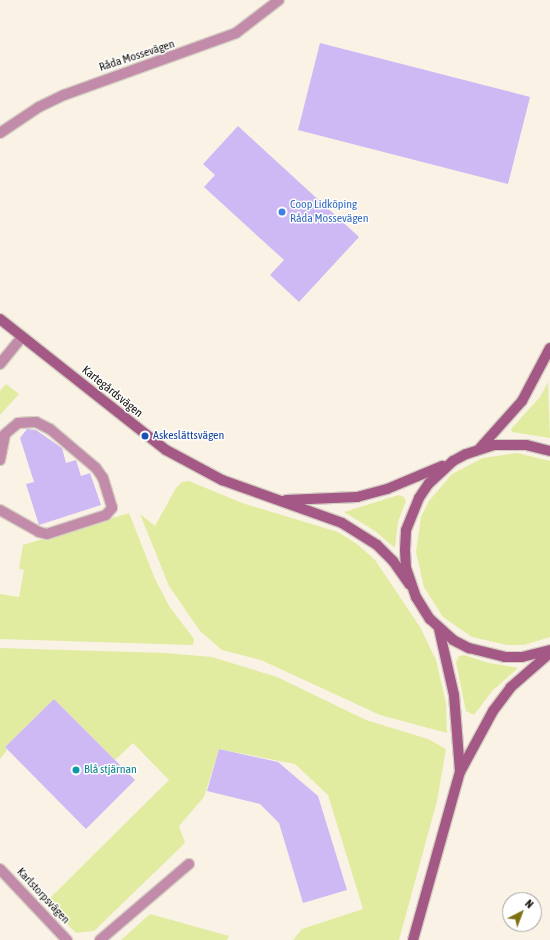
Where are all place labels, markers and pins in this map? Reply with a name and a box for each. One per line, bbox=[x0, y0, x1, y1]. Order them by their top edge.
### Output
place label: Coop Lidköping Råda Mossevägen bbox=[290, 198, 369, 226]
marker: Coop Lidköping Råda Mossevägen bbox=[277, 207, 287, 217]
place label: Askeslättsvägen bbox=[153, 429, 224, 443]
marker: Askeslättsvägen bbox=[140, 431, 150, 441]
place label: Blå stjärnan bbox=[84, 763, 137, 777]
marker: Blå stjärnan bbox=[71, 765, 81, 775]

